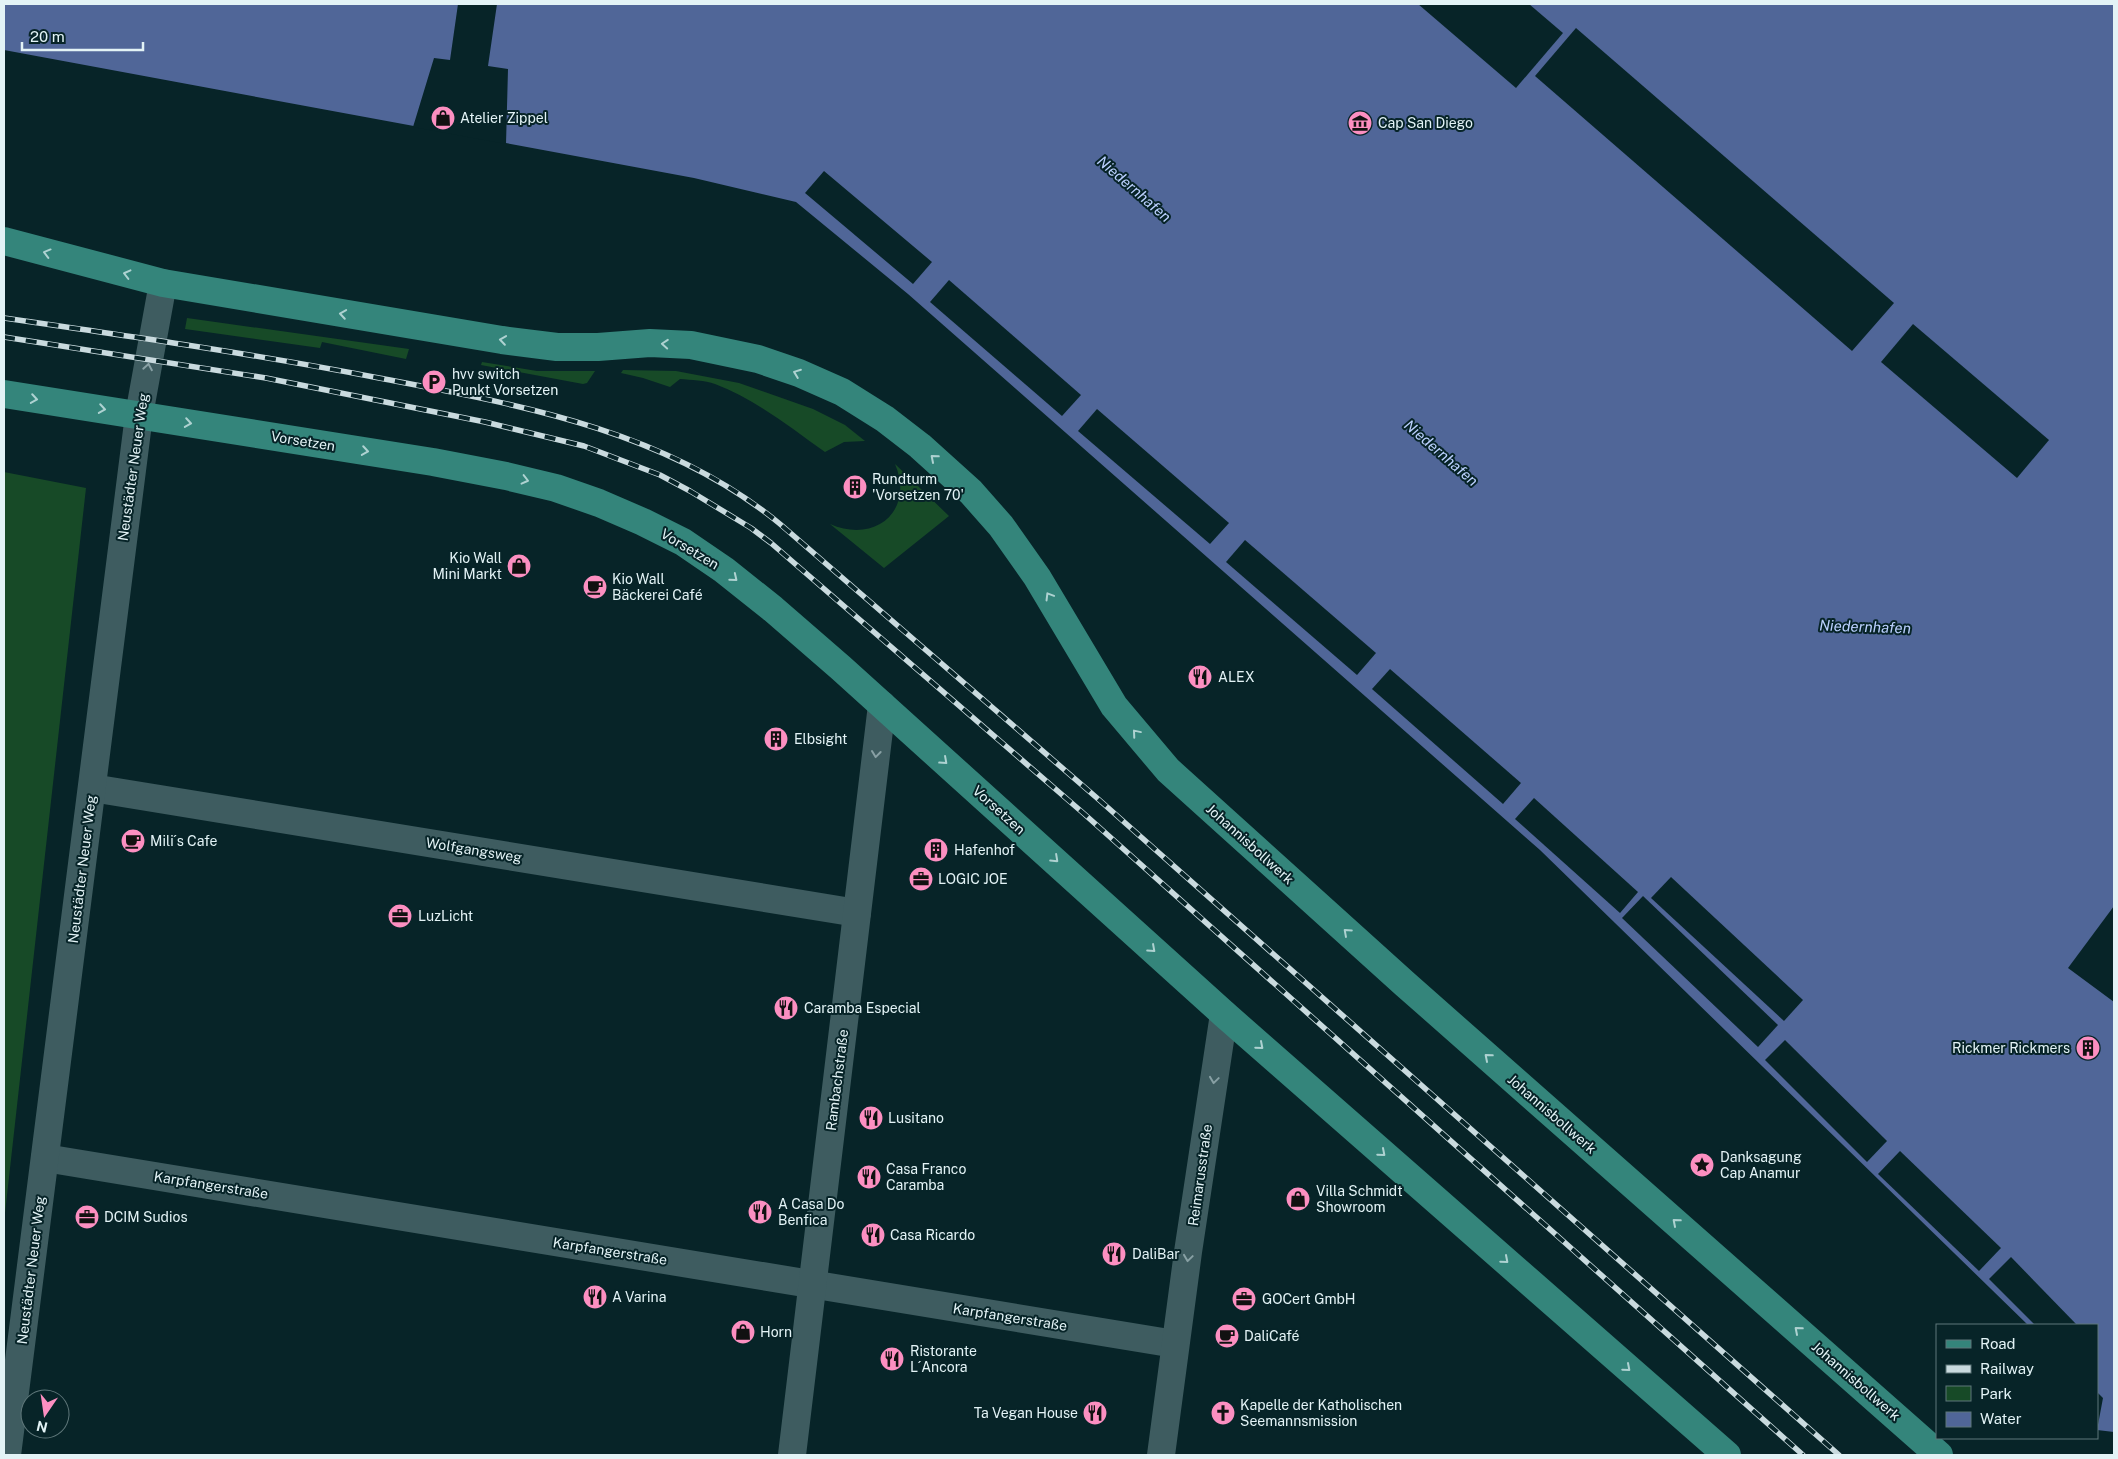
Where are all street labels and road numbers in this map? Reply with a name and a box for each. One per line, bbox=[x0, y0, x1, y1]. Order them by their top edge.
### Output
street label: Neustädter Neuer Weg bbox=[115, 392, 151, 542]
street label: Vorsetzen bbox=[270, 428, 336, 454]
street label: Vorsetzen bbox=[658, 525, 722, 573]
street label: Vorsetzen bbox=[970, 782, 1028, 838]
street label: Neustädter Neuer Weg bbox=[65, 794, 99, 944]
street label: Johannisbollwerk bbox=[1203, 801, 1297, 888]
street label: Wolfgangsweg bbox=[425, 835, 523, 866]
street label: Rambachstraße bbox=[823, 1028, 851, 1132]
street label: Johannisbollwerk bbox=[1504, 1071, 1600, 1157]
street label: Reimarusstraße bbox=[1185, 1123, 1215, 1227]
street label: Karpfangerstraße bbox=[153, 1168, 269, 1202]
street label: Neustädter Neuer Weg bbox=[14, 1195, 48, 1345]
street label: Karpfangerstraße bbox=[552, 1234, 668, 1268]
street label: Karpfangerstraße bbox=[952, 1300, 1068, 1334]
street label: Johannisbollwerk bbox=[1808, 1338, 1904, 1424]

